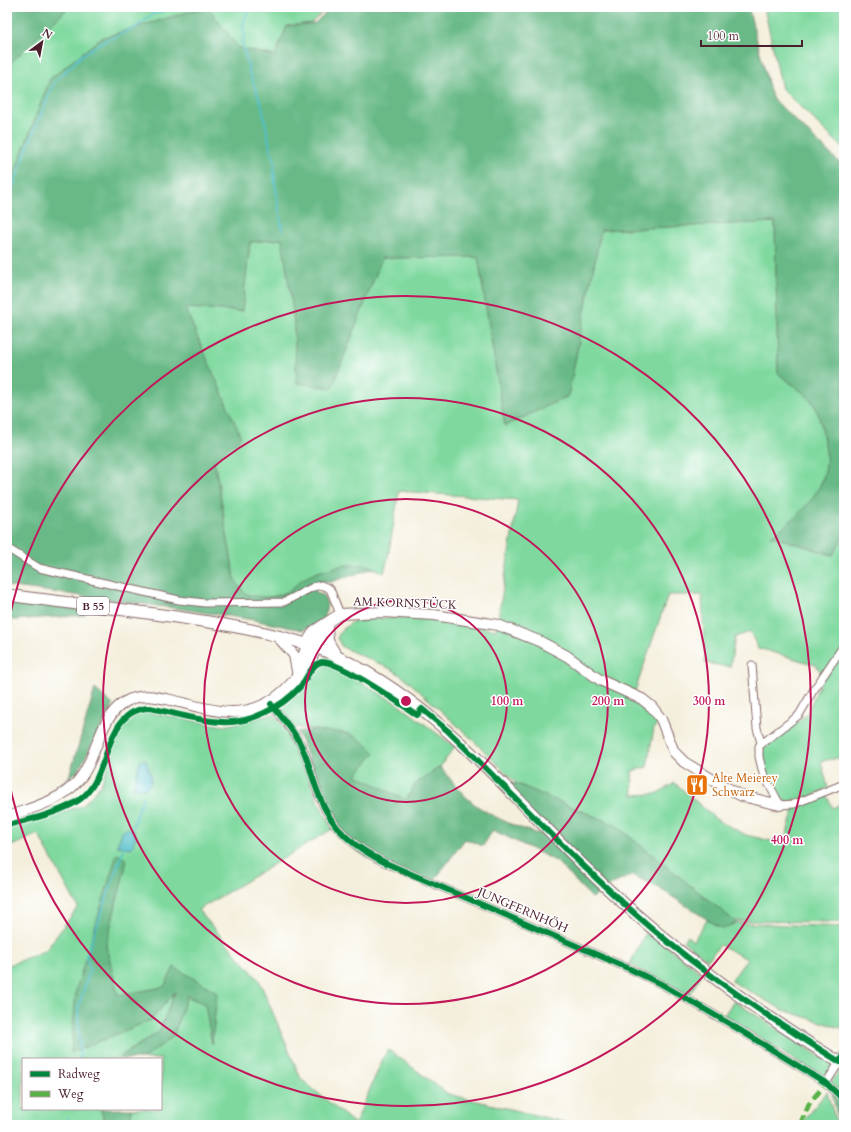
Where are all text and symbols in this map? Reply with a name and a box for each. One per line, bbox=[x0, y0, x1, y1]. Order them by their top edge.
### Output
north arrow bbox=[22, 22, 62, 62]
scale bar bbox=[701, 22, 802, 48]
text: N bbox=[39, 25, 55, 43]
text: 100 m bbox=[707, 28, 740, 44]
street label: AM KORNSTÜCK bbox=[353, 592, 457, 613]
road number: B 55 bbox=[77, 597, 109, 615]
text: 100 m bbox=[491, 693, 524, 709]
text: 200 m bbox=[592, 693, 625, 709]
text: 300 m bbox=[693, 693, 726, 709]
centre of rings bbox=[399, 694, 413, 708]
place label: Alte Meierey Schwarz bbox=[712, 770, 778, 800]
restaurant icon: Alte Meierey Schwarz bbox=[684, 772, 710, 798]
text: 400 m bbox=[771, 832, 804, 848]
street label: JUNGFERNHÖH bbox=[473, 883, 571, 936]
legend bbox=[22, 1058, 162, 1110]
text: Radweg bbox=[58, 1066, 100, 1082]
text: Weg bbox=[57, 1086, 84, 1102]

